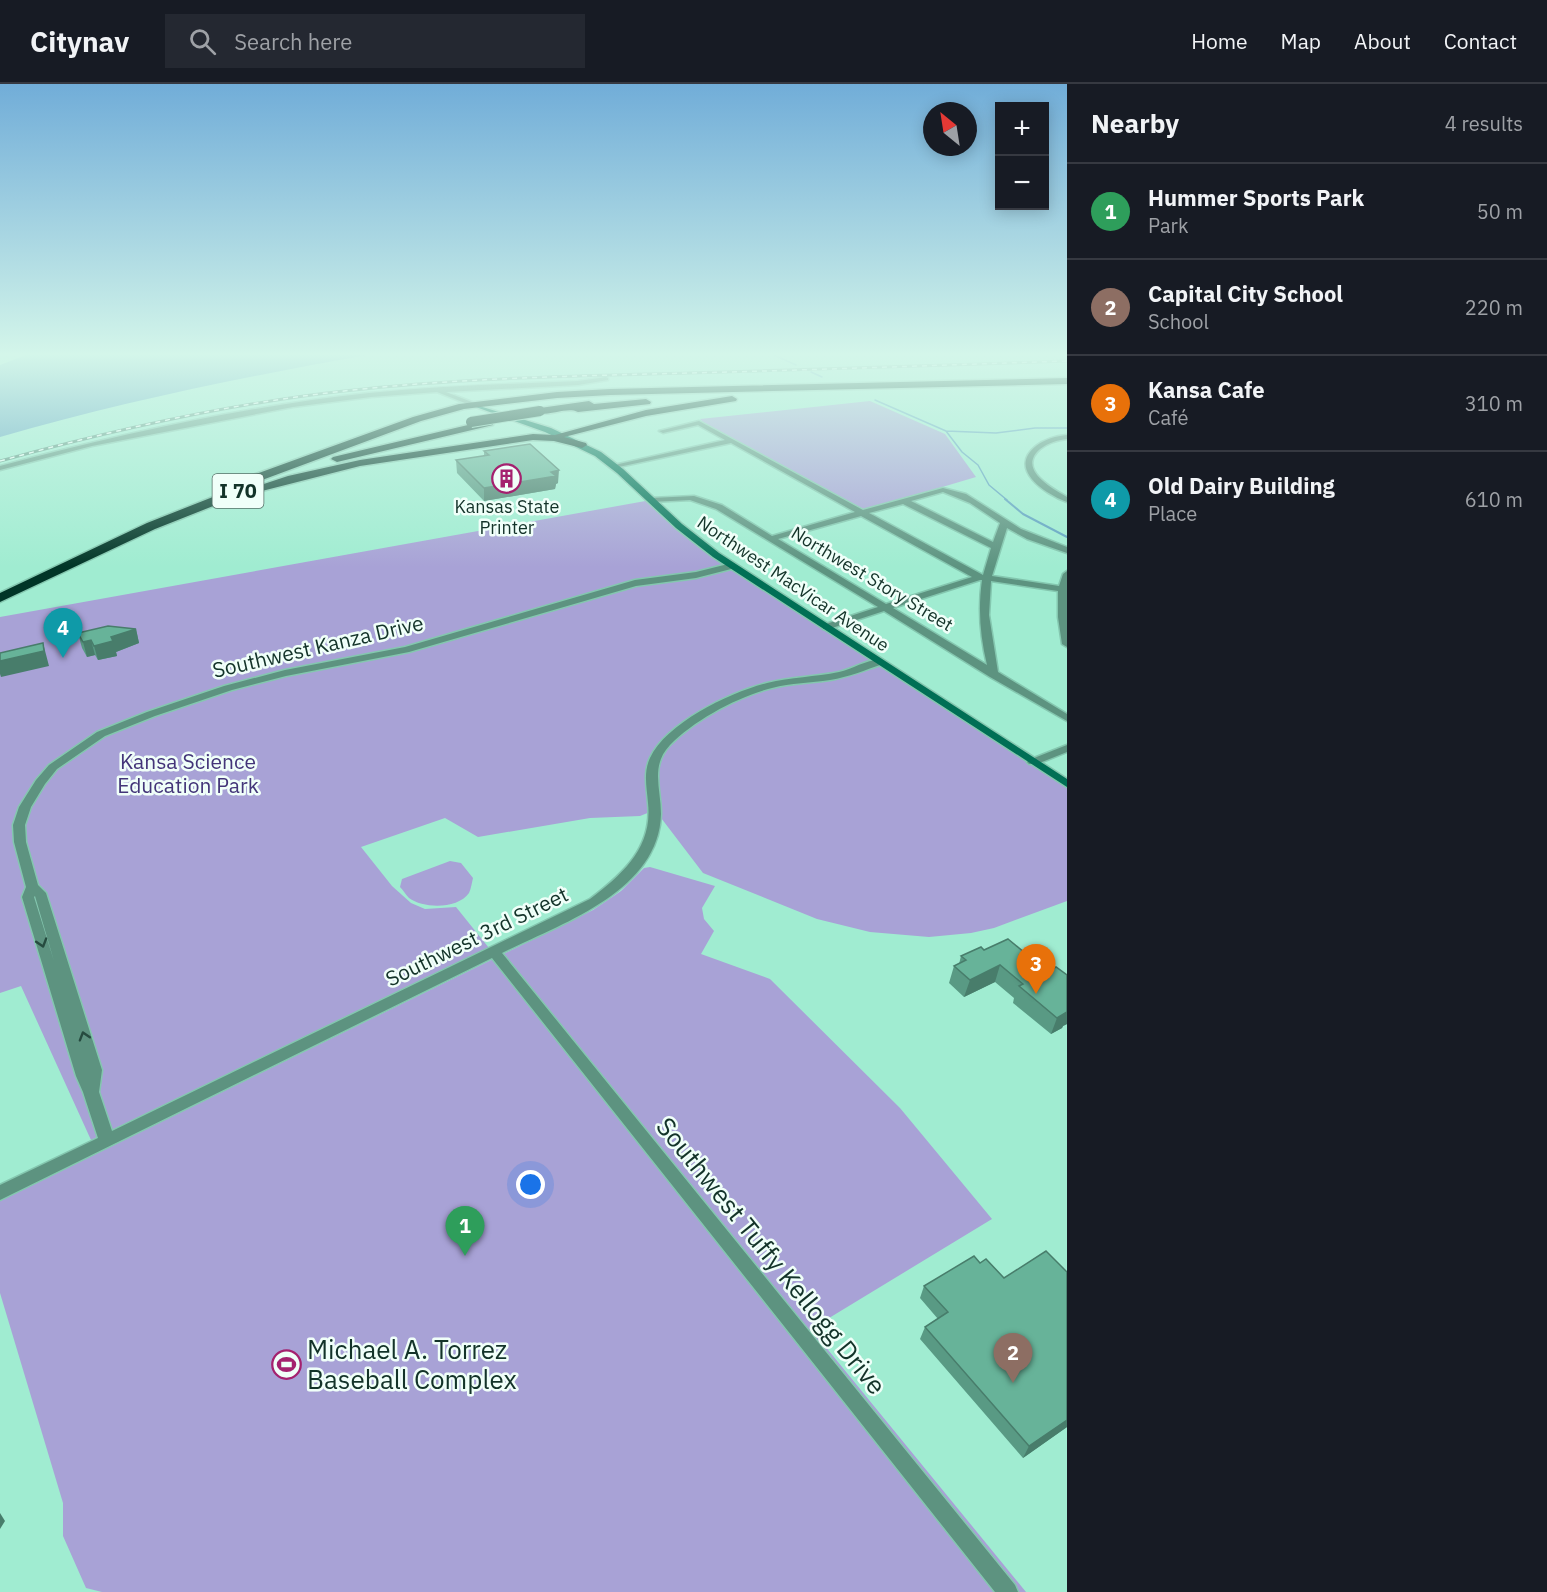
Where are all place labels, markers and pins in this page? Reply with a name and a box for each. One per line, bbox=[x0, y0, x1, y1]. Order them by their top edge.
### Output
building icon: Kansas State Printer bbox=[491, 462, 523, 494]
place label: Kansas State Printer bbox=[455, 495, 560, 539]
pin: 4 bbox=[44, 608, 82, 658]
pin: 3 bbox=[1016, 944, 1056, 994]
pin: 1 bbox=[446, 1206, 484, 1256]
place label: Michael A. Torrez Baseball Complex bbox=[307, 1332, 517, 1396]
pin: 2 bbox=[994, 1334, 1032, 1383]
sports icon: Michael A. Torrez Baseball Complex bbox=[270, 1349, 302, 1381]

